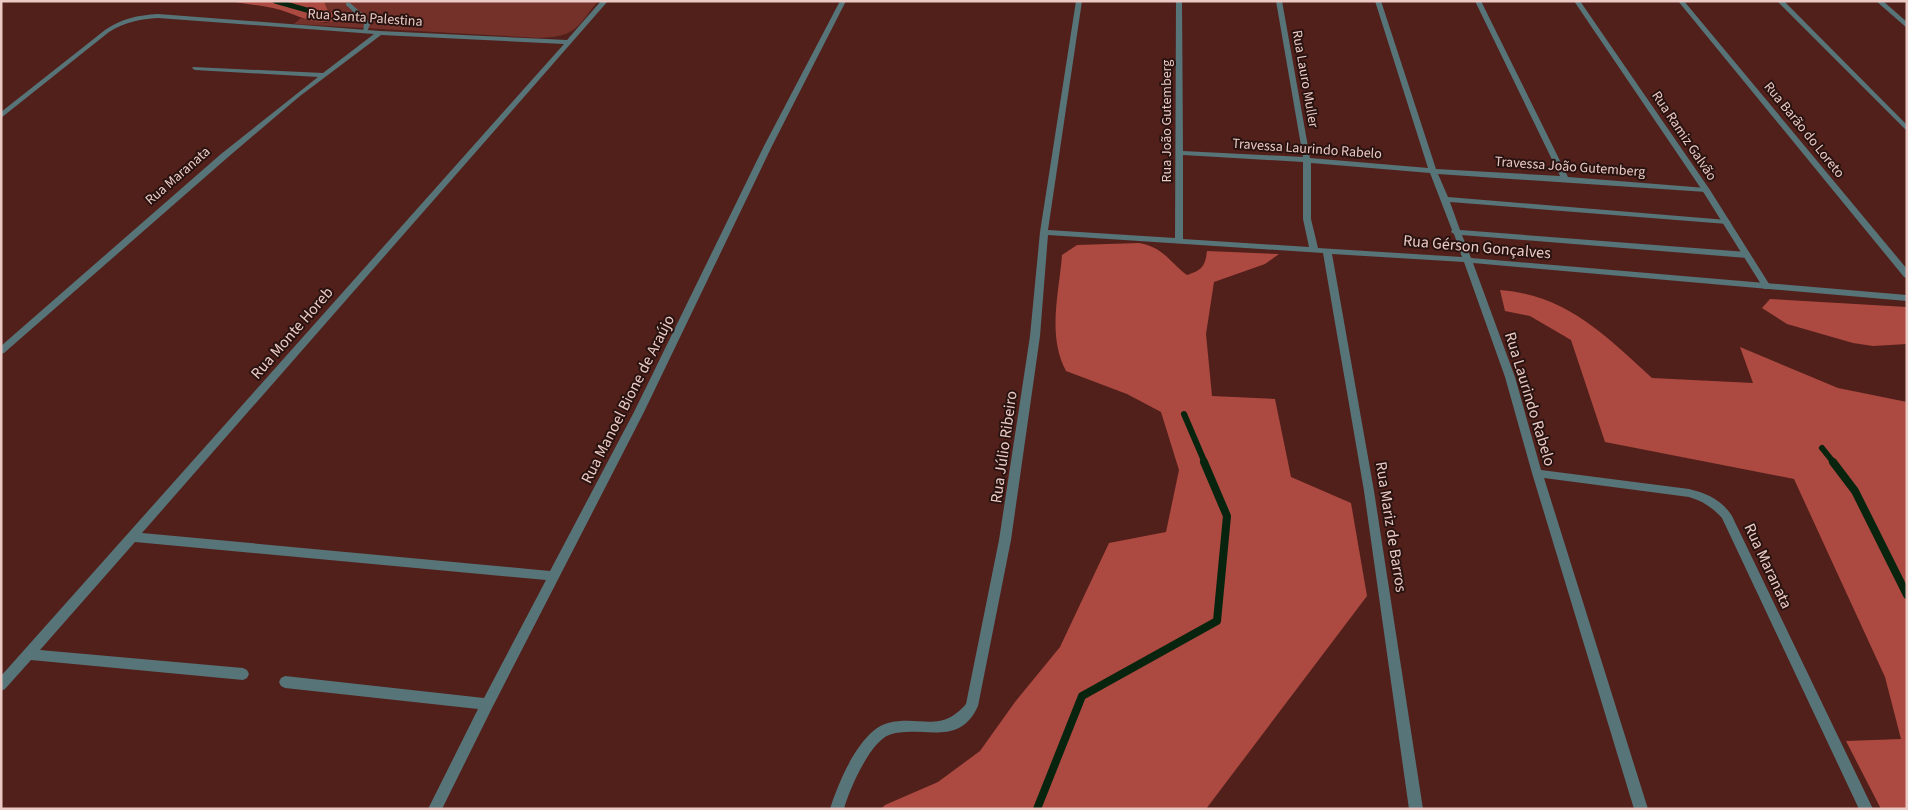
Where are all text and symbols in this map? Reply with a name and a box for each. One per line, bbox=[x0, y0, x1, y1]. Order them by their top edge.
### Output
street label: Rua Santa Palestina bbox=[307, 4, 423, 32]
street label: Rua Lauro Muller bbox=[1287, 29, 1323, 129]
street label: Rua João Gutemberg bbox=[1157, 60, 1177, 182]
street label: Rua Barão do Loreto bbox=[1759, 78, 1849, 182]
street label: Rua Ramiz Galvão bbox=[1647, 87, 1721, 185]
street label: Travessa Laurindo Rabelo bbox=[1232, 134, 1382, 164]
street label: Rua Maranata bbox=[141, 142, 215, 210]
street label: Travessa João Gutemberg bbox=[1494, 152, 1646, 182]
street label: Rua Gérson Gonçalves bbox=[1402, 230, 1552, 264]
street label: Rua Monte Horeb bbox=[246, 282, 338, 384]
street label: Rua Manoel Bione de Araújo bbox=[576, 311, 680, 487]
street label: Rua Laurindo Rabelo bbox=[1499, 329, 1561, 469]
street label: Rua Júlio Ribeiro bbox=[985, 389, 1023, 505]
street label: Rua Mariz de Barros bbox=[1370, 460, 1412, 594]
street label: Rua Maranata bbox=[1739, 520, 1797, 612]

